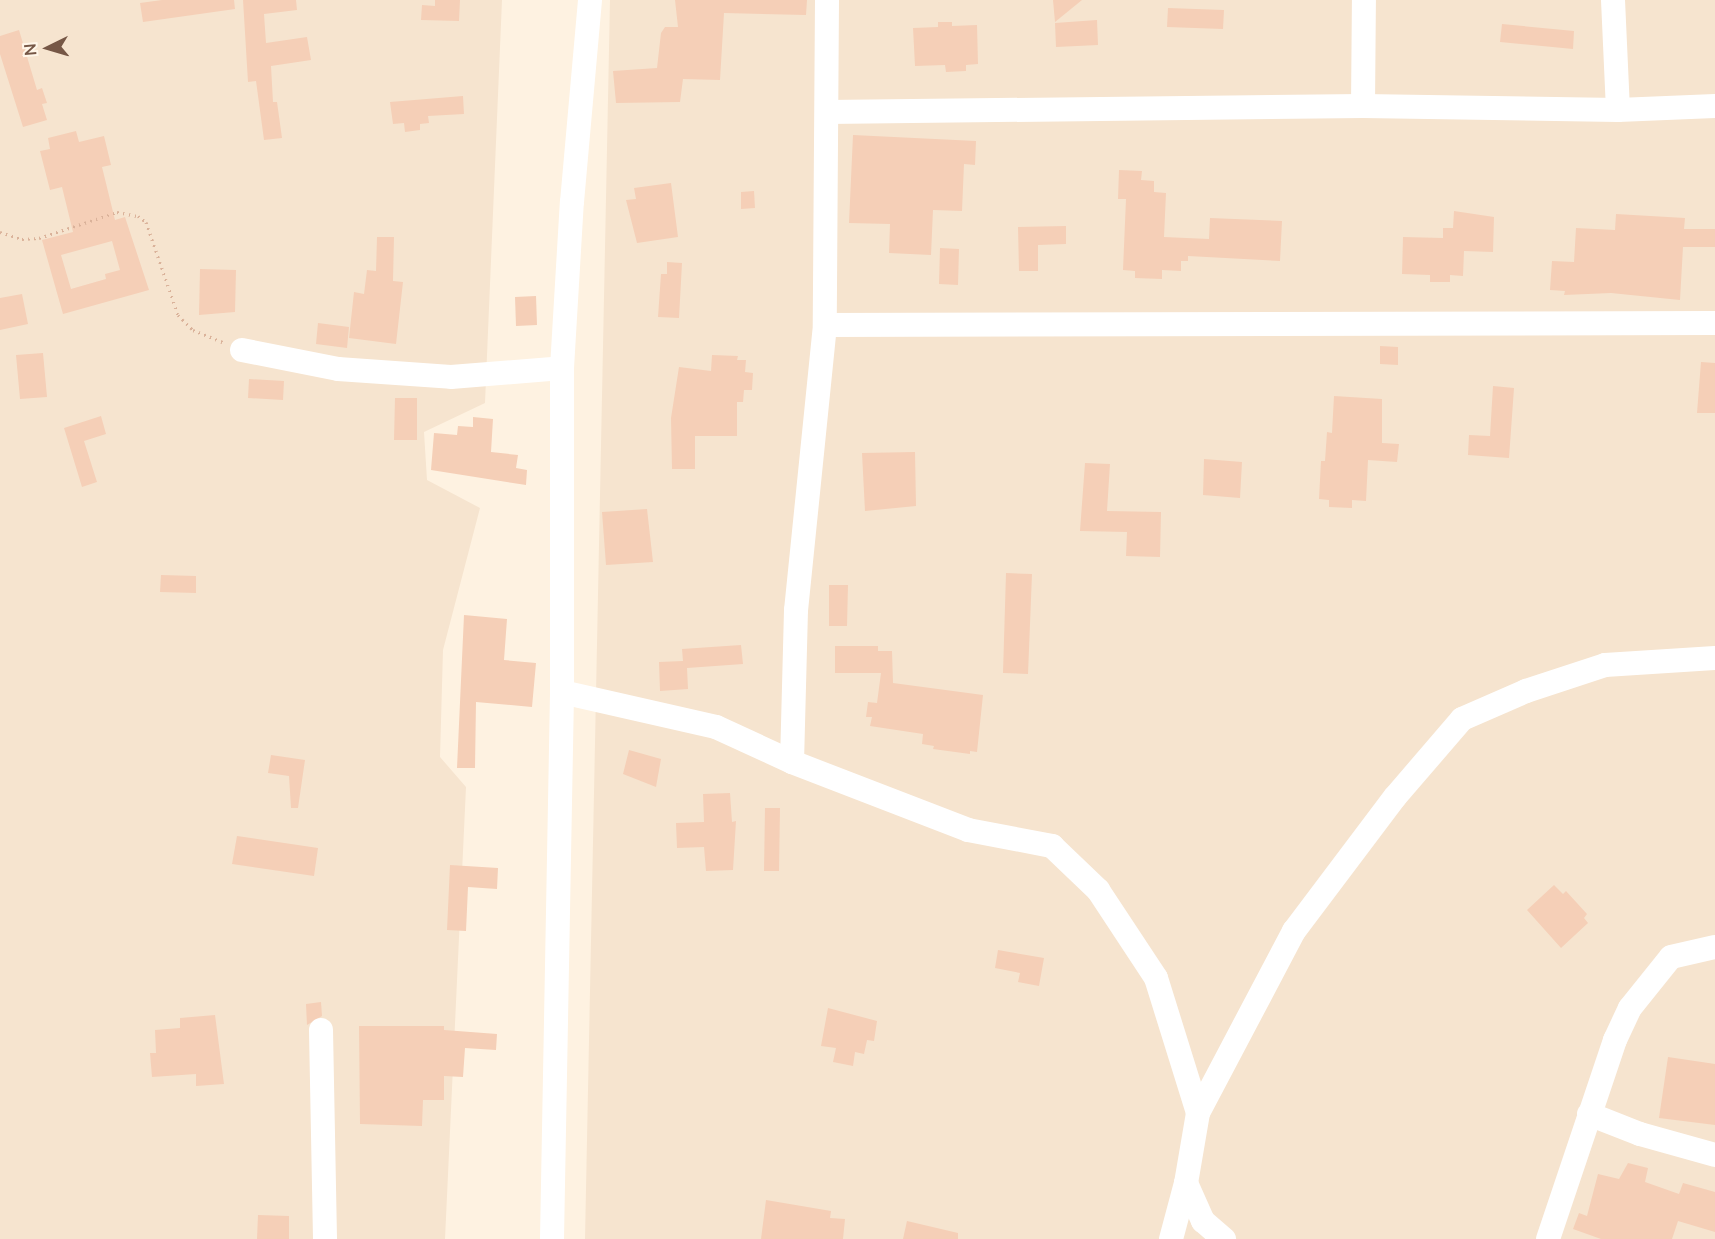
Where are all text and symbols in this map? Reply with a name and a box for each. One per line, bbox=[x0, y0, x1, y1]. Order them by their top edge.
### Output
north arrow bbox=[18, 18, 78, 78]
text: N bbox=[20, 43, 40, 57]

